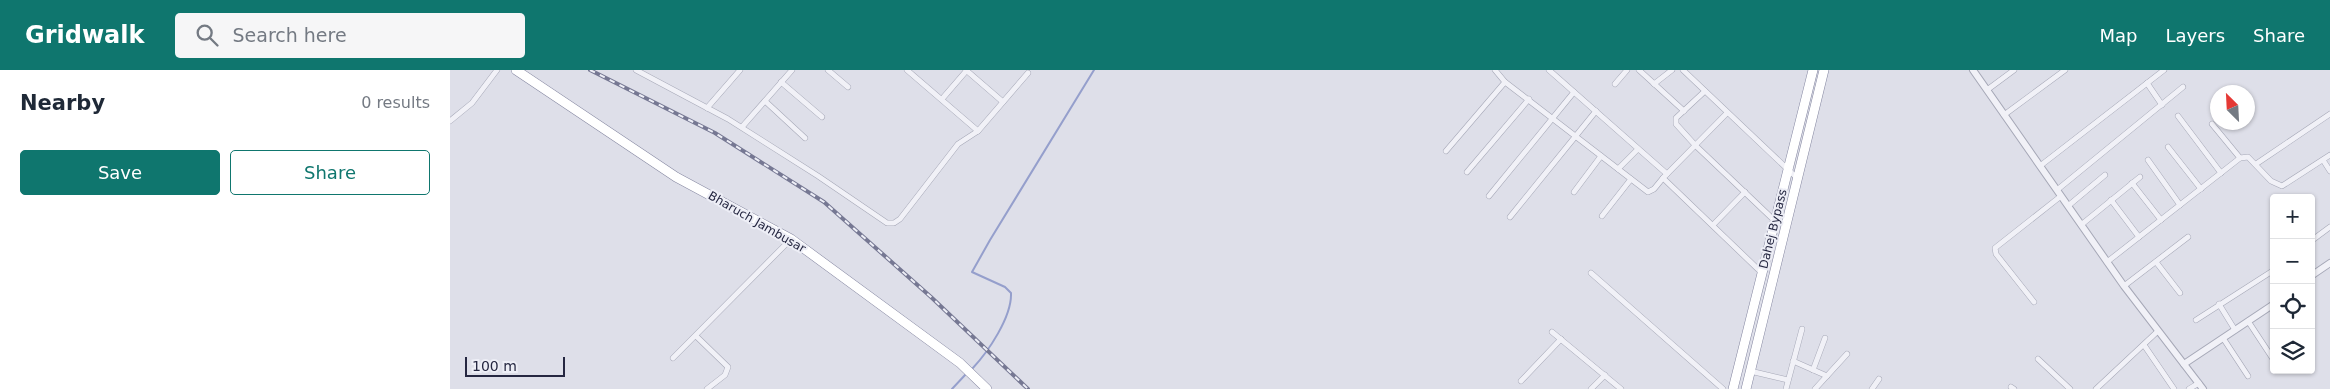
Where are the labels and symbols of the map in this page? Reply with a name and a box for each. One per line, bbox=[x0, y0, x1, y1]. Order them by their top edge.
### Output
north arrow bbox=[2210, 85, 2255, 130]
street label: Bharuch Jambusar bbox=[706, 188, 808, 256]
street label: Dahej Bypass bbox=[1756, 188, 1790, 270]
scale bar bbox=[465, 354, 565, 377]

